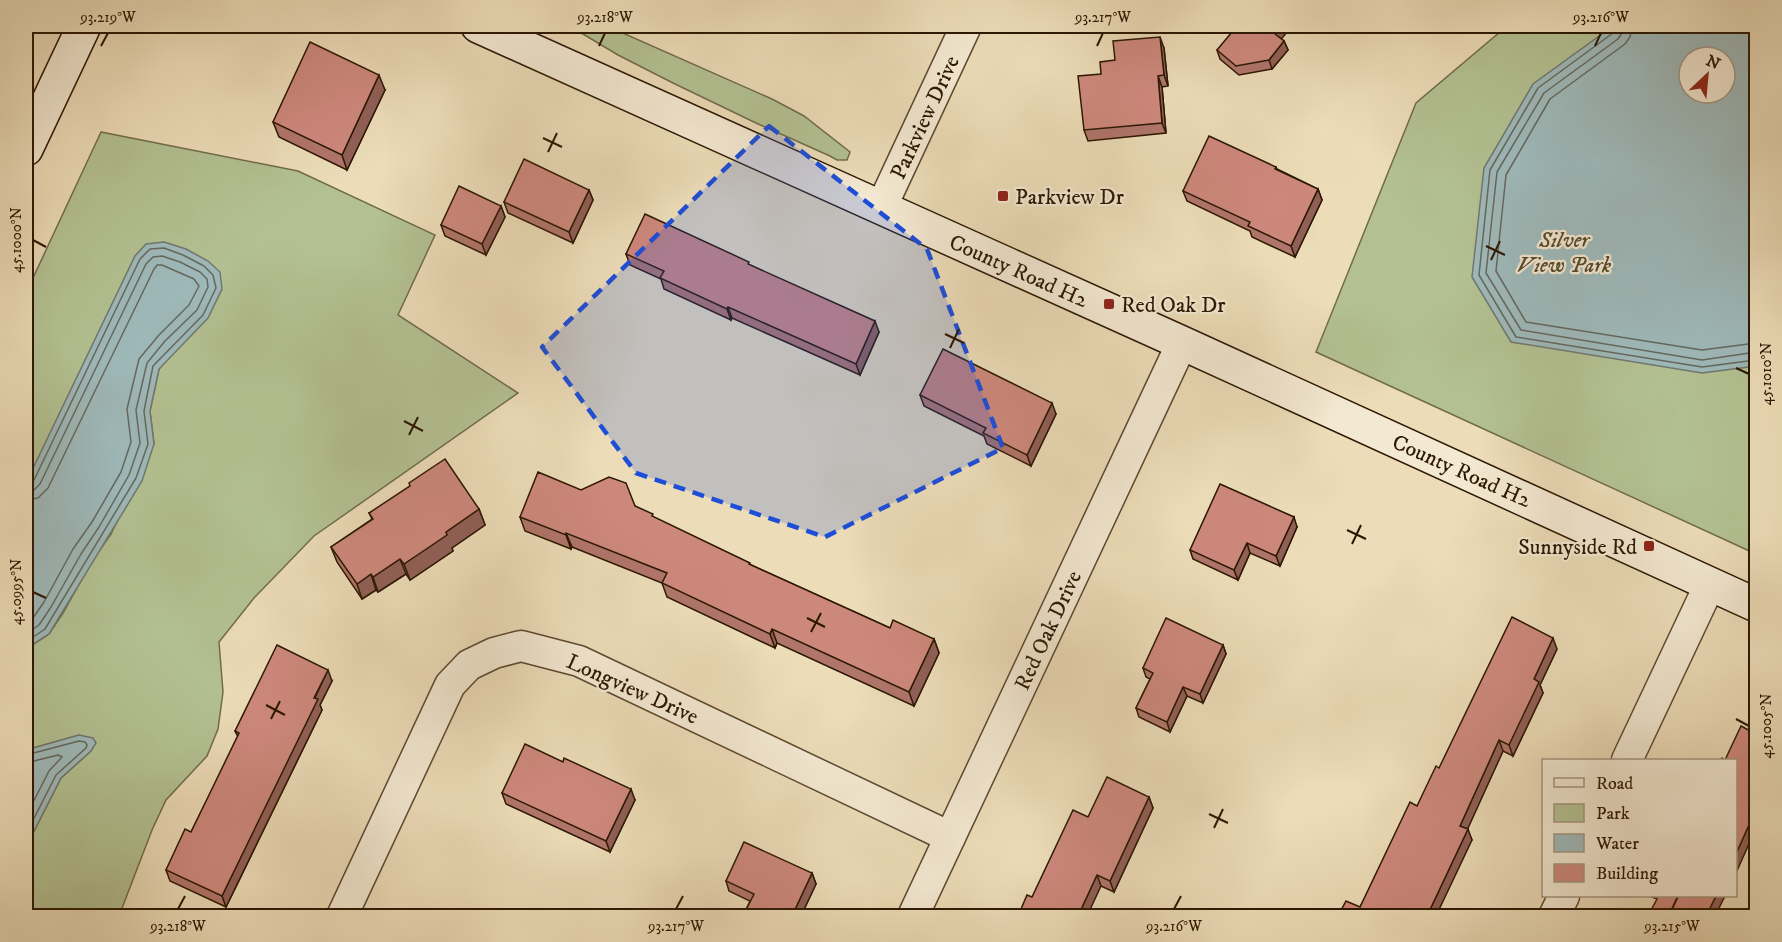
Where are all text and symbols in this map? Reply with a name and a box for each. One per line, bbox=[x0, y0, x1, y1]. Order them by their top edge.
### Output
text: 93.219°W bbox=[79, 8, 136, 27]
text: 93.218°W bbox=[576, 8, 633, 27]
text: 93.217°W bbox=[1074, 8, 1131, 27]
text: 93.216°W bbox=[1572, 8, 1629, 27]
north arrow bbox=[1677, 45, 1737, 105]
text: N bbox=[1703, 51, 1723, 74]
street label: Parkview Drive bbox=[885, 52, 966, 184]
place label: Parkview Dr bbox=[1015, 184, 1125, 211]
marker: Parkview Dr bbox=[996, 189, 1010, 203]
text: 45.1000°N bbox=[7, 207, 26, 273]
park label: Silver View Park bbox=[1517, 227, 1612, 279]
street label: County Road H2 bbox=[945, 229, 1092, 314]
place label: Red Oak Dr bbox=[1121, 292, 1226, 319]
marker: Red Oak Dr bbox=[1102, 297, 1116, 311]
text: 45.1010°N bbox=[1757, 342, 1776, 406]
street label: County Road H2 bbox=[1388, 429, 1535, 514]
place label: Sunnyside Rd bbox=[1518, 534, 1637, 561]
marker: Sunnyside Rd bbox=[1642, 539, 1656, 553]
text: 45.0995°N bbox=[7, 559, 26, 625]
street label: Red Oak Drive bbox=[1009, 567, 1088, 695]
street label: Longview Drive bbox=[562, 648, 703, 730]
text: 45.1005°N bbox=[1757, 693, 1776, 759]
legend bbox=[1542, 759, 1737, 897]
text: Road bbox=[1596, 773, 1633, 795]
text: Park bbox=[1596, 803, 1630, 825]
text: Water bbox=[1595, 833, 1639, 855]
text: Building bbox=[1596, 863, 1658, 885]
text: 93.218°W bbox=[149, 917, 206, 936]
text: 93.217°W bbox=[647, 917, 704, 936]
text: 93.216°W bbox=[1145, 917, 1202, 936]
text: 93.215°W bbox=[1643, 917, 1700, 936]

